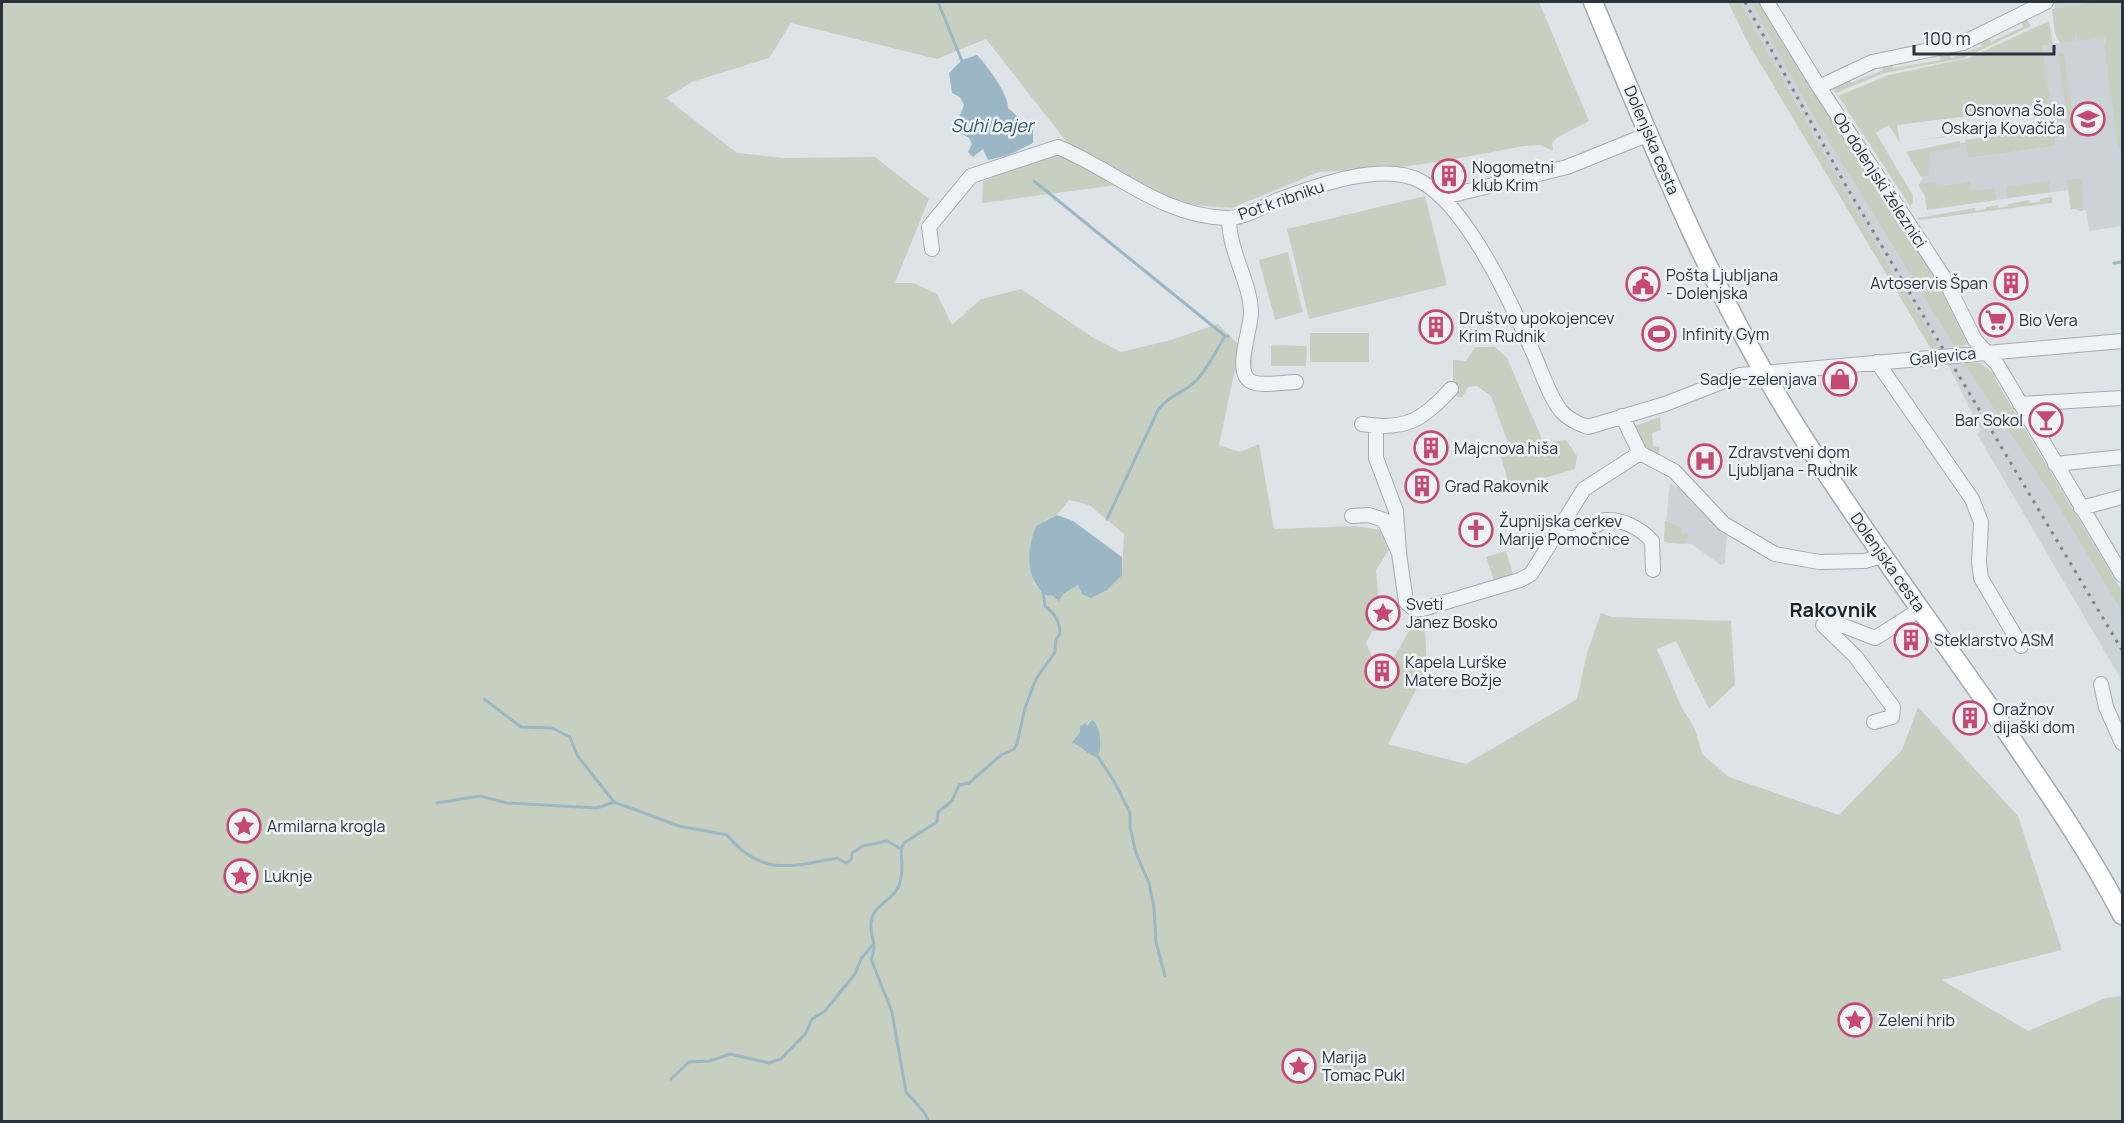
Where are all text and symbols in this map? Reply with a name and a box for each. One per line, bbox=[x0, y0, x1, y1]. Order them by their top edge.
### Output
scale bar bbox=[1914, 18, 2054, 56]
text: 100 m bbox=[1923, 26, 1971, 50]
street label: Dolenjska cesta bbox=[1619, 82, 1685, 198]
place label: Osnovna Šola Oskarja Kovačiča bbox=[1942, 99, 2065, 139]
school or university icon: Osnovna Šola Oskarja Kovačiča bbox=[2070, 101, 2106, 137]
street label: Ob dolenjski železnici bbox=[1828, 108, 1932, 252]
water label: Suhi bajer bbox=[951, 113, 1036, 137]
place label: Nogometni klub Krim bbox=[1472, 156, 1554, 196]
building icon: Nogometni klub Krim bbox=[1431, 158, 1467, 194]
street label: Pot k ribniku bbox=[1235, 175, 1327, 225]
place label: Pošta Ljubljana - Dolenjska bbox=[1666, 264, 1778, 304]
building icon: Avtoservis Špan bbox=[1993, 265, 2029, 301]
public building icon: Pošta Ljubljana - Dolenjska bbox=[1625, 266, 1661, 302]
place label: Avtoservis Špan bbox=[1870, 272, 1988, 294]
supermarket icon: Bio Vera bbox=[1978, 302, 2014, 338]
place label: Društvo upokojencev Krim Rudnik bbox=[1459, 307, 1614, 347]
building icon: Društvo upokojencev Krim Rudnik bbox=[1418, 309, 1454, 345]
place label: Bio Vera bbox=[2019, 309, 2078, 331]
sports icon: Infinity Gym bbox=[1641, 316, 1677, 352]
place label: Infinity Gym bbox=[1682, 323, 1769, 345]
street label: Galjevica bbox=[1909, 342, 1977, 370]
shop icon: Sadje-zelenjava bbox=[1822, 361, 1858, 397]
place label: Sadje-zelenjava bbox=[1700, 368, 1817, 390]
bar icon: Bar Sokol bbox=[2028, 402, 2064, 438]
place label: Bar Sokol bbox=[1955, 409, 2023, 431]
building icon: Majcnova hiša bbox=[1413, 430, 1449, 466]
place label: Majcnova hiša bbox=[1454, 437, 1558, 459]
place label: Zdravstveni dom Ljubljana - Rudnik bbox=[1728, 441, 1859, 481]
hospital icon: Zdravstveni dom Ljubljana - Rudnik bbox=[1687, 443, 1723, 479]
building icon: Grad Rakovnik bbox=[1404, 468, 1440, 504]
place label: Grad Rakovnik bbox=[1445, 475, 1550, 497]
street label: Dolenjska cesta bbox=[1846, 508, 1930, 616]
place label: Župnijska cerkev Marije Pomočnice bbox=[1499, 510, 1630, 550]
church icon: Župnijska cerkev Marije Pomočnice bbox=[1458, 512, 1494, 548]
place label: Sveti Janez Bosko bbox=[1406, 593, 1498, 633]
place icon: Sveti Janez Bosko bbox=[1365, 595, 1401, 631]
district label: Rakovnik bbox=[1789, 596, 1878, 623]
building icon: Steklarstvo ASM bbox=[1893, 622, 1929, 658]
place label: Steklarstvo ASM bbox=[1934, 629, 2054, 651]
place label: Kapela Lurške Matere Božje bbox=[1405, 651, 1507, 691]
building icon: Kapela Lurške Matere Božje bbox=[1364, 653, 1400, 689]
place label: Oražnov dijaški dom bbox=[1993, 698, 2075, 738]
building icon: Oražnov dijaški dom bbox=[1952, 700, 1988, 736]
place icon: Armilarna krogla bbox=[226, 808, 262, 844]
place label: Armilarna krogla bbox=[267, 815, 385, 837]
place icon: Luknje bbox=[223, 858, 259, 894]
place label: Luknje bbox=[264, 865, 312, 887]
place icon: Zeleni hrib bbox=[1837, 1002, 1873, 1038]
place label: Zeleni hrib bbox=[1878, 1009, 1955, 1031]
place label: Marija Tomac Pukl bbox=[1322, 1046, 1405, 1086]
place icon: Marija Tomac Pukl bbox=[1281, 1048, 1317, 1084]

